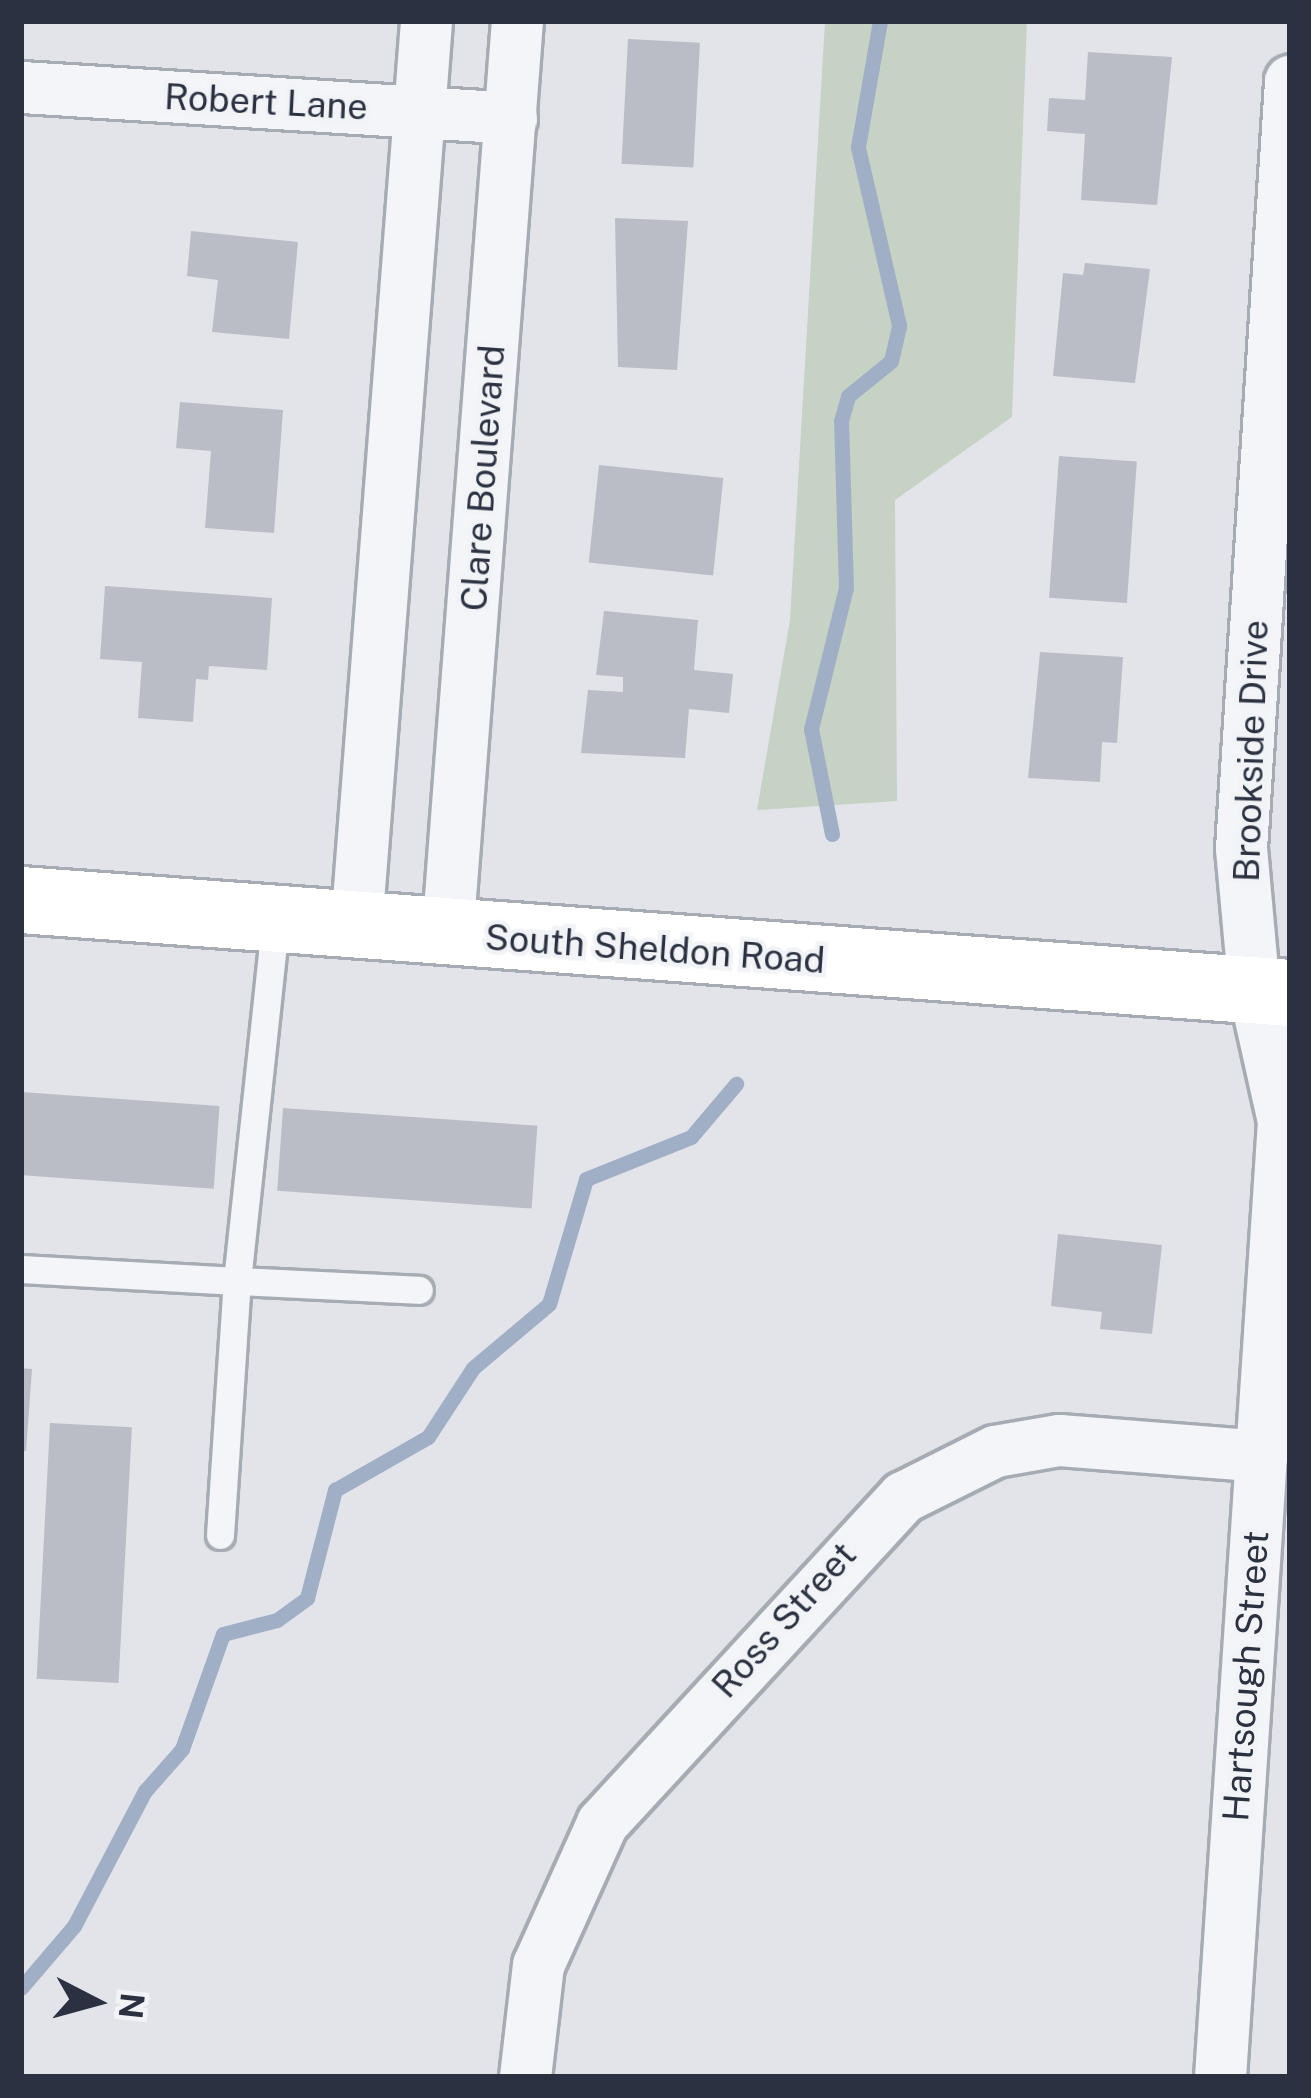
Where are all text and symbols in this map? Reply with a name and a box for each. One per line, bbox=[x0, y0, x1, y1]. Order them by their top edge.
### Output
street label: Robert Lane bbox=[163, 75, 369, 129]
street label: Clare Boulevard bbox=[452, 343, 514, 613]
street label: Brookside Drive bbox=[1225, 619, 1277, 883]
street label: South Sheldon Road bbox=[484, 916, 826, 982]
street label: Hartsough Street bbox=[1214, 1529, 1278, 1823]
street label: Ross Street bbox=[703, 1533, 865, 1707]
north arrow bbox=[36, 1942, 156, 2062]
text: N bbox=[112, 1991, 152, 2021]

